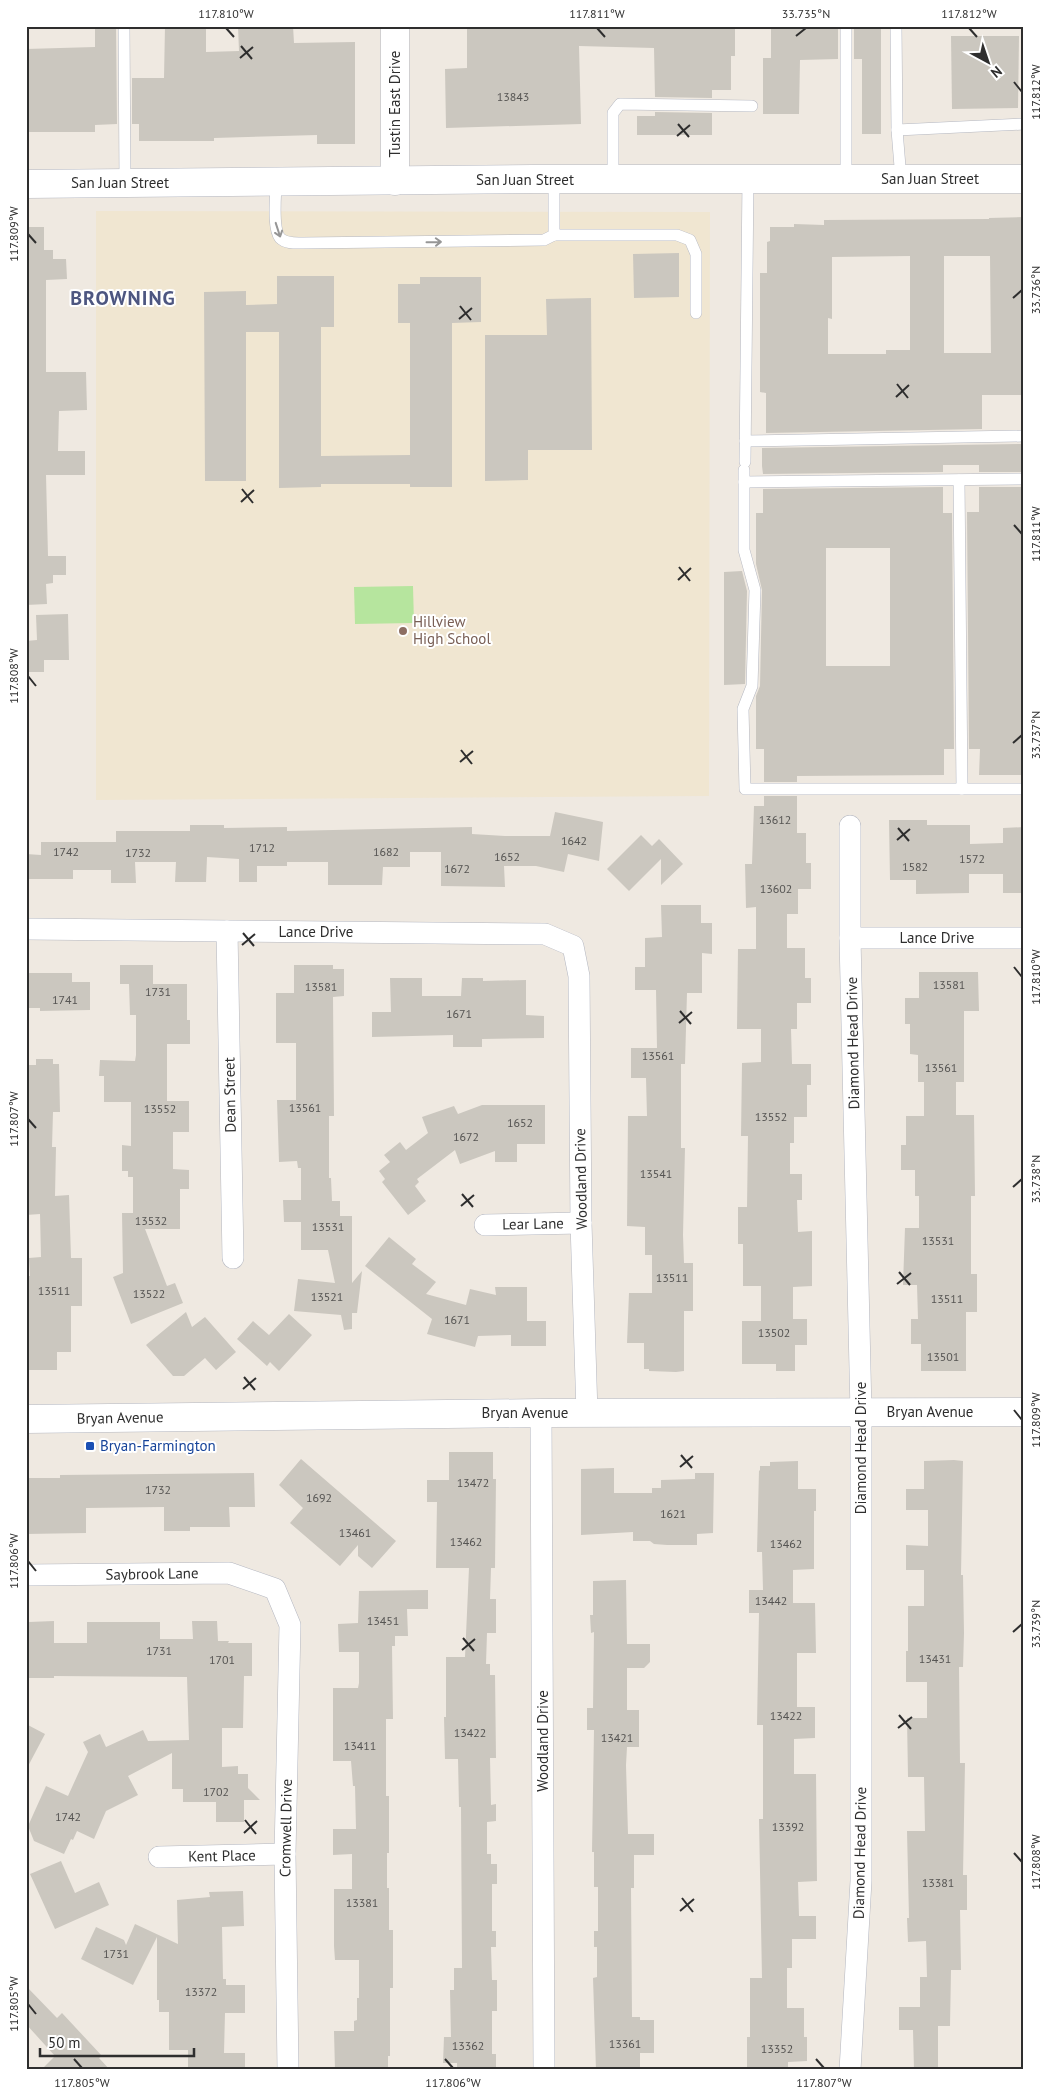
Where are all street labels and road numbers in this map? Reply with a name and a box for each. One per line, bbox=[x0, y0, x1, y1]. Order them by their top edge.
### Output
street label: Tustin East Drive bbox=[385, 51, 404, 157]
street label: San Juan Street bbox=[881, 169, 979, 188]
street label: San Juan Street bbox=[476, 170, 574, 189]
street label: San Juan Street bbox=[71, 173, 169, 192]
street label: Lance Drive bbox=[279, 922, 353, 941]
street label: Lance Drive bbox=[900, 928, 974, 947]
street label: Diamond Head Drive bbox=[842, 977, 863, 1109]
street label: Dean Street bbox=[219, 1057, 240, 1133]
street label: Woodland Drive bbox=[570, 1128, 591, 1230]
street label: Lear Lane bbox=[502, 1213, 564, 1234]
street label: Diamond Head Drive bbox=[851, 1382, 870, 1514]
street label: Bryan Avenue bbox=[887, 1402, 973, 1421]
street label: Bryan Avenue bbox=[482, 1403, 568, 1422]
street label: Bryan Avenue bbox=[76, 1407, 164, 1428]
street label: Saybrook Lane bbox=[105, 1563, 199, 1584]
street label: Woodland Drive bbox=[533, 1690, 552, 1792]
street label: Cromwell Drive bbox=[275, 1779, 296, 1877]
street label: Diamond Head Drive bbox=[849, 1787, 870, 1919]
street label: Kent Place bbox=[188, 1845, 256, 1866]

